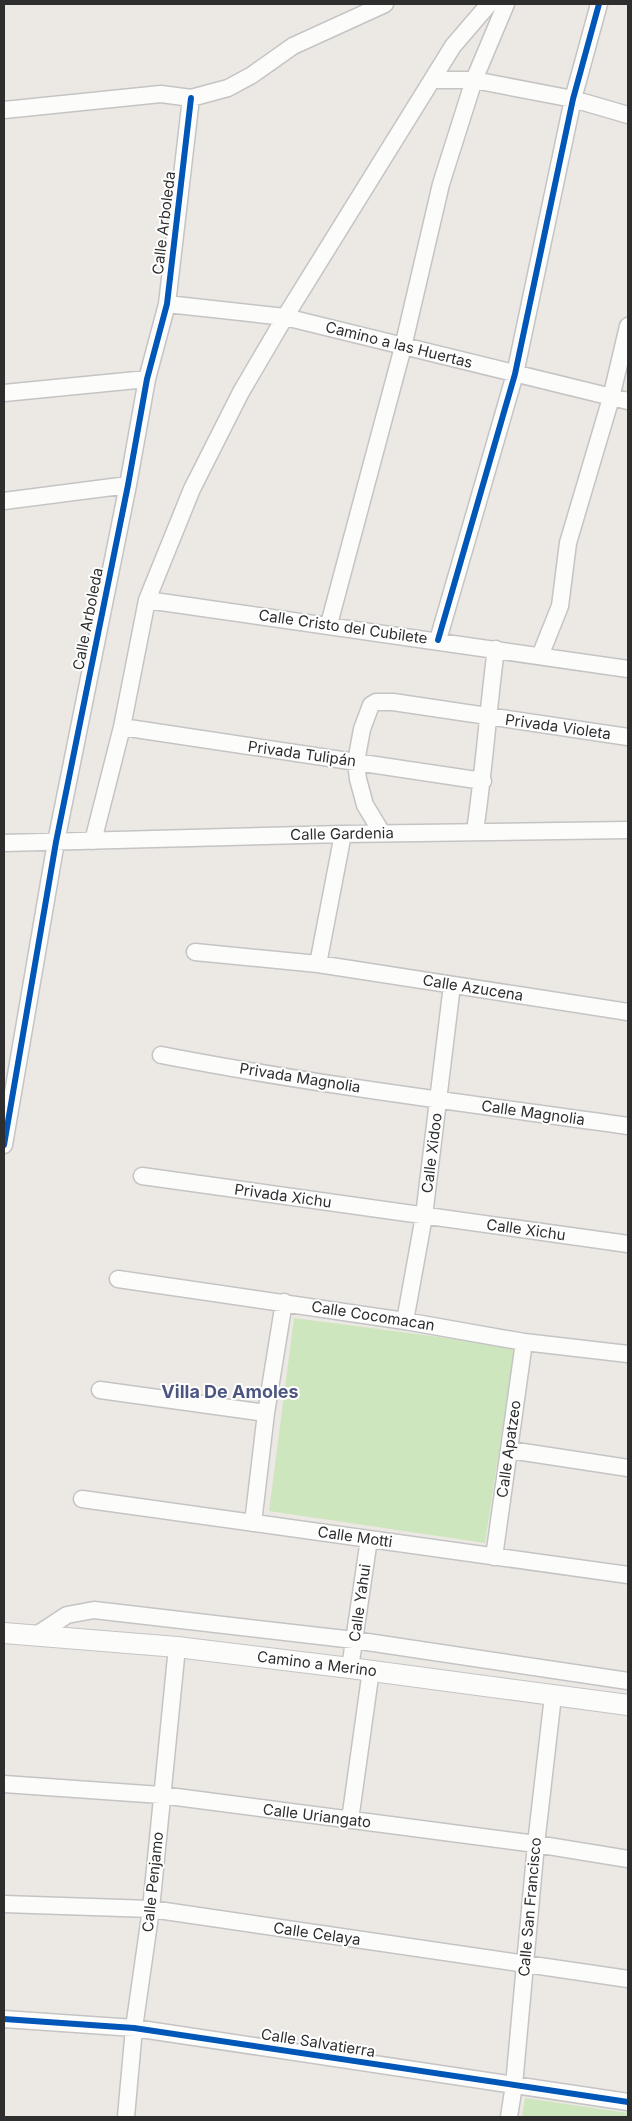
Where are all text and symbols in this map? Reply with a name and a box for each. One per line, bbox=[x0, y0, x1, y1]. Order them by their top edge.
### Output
street label: Calle Arboleda bbox=[148, 170, 179, 276]
street label: Camino a las Huertas bbox=[324, 317, 475, 372]
street label: Calle Arboleda bbox=[68, 566, 107, 672]
street label: Calle Cristo del Cubilete bbox=[257, 605, 429, 648]
street label: Privada Violeta bbox=[504, 710, 612, 743]
street label: Privada Tulipán bbox=[247, 737, 357, 770]
street label: Calle Gardenia bbox=[290, 823, 394, 844]
street label: Calle Azucena bbox=[421, 970, 525, 1005]
street label: Privada Magnolia bbox=[238, 1059, 362, 1096]
street label: Calle Magnolia bbox=[480, 1096, 586, 1129]
street label: Calle Xidoo bbox=[417, 1112, 446, 1194]
street label: Privada Xichu bbox=[233, 1179, 333, 1212]
street label: Calle Xichu bbox=[485, 1215, 567, 1244]
street label: Calle Cocomacan bbox=[310, 1296, 436, 1335]
district label: Villa De Amoles bbox=[161, 1381, 299, 1402]
street label: Calle Apatzeo bbox=[492, 1399, 525, 1499]
street label: Calle Motti bbox=[316, 1522, 394, 1551]
street label: Calle Yahui bbox=[345, 1563, 374, 1643]
street label: Camino a Merino bbox=[256, 1647, 378, 1680]
street label: Calle Uriangato bbox=[262, 1799, 372, 1832]
street label: Calle Penjamo bbox=[138, 1831, 167, 1933]
street label: Calle San Francisco bbox=[514, 1837, 545, 1977]
street label: Calle Celaya bbox=[272, 1918, 362, 1949]
street label: Calle Salvatierra bbox=[260, 2024, 377, 2061]

